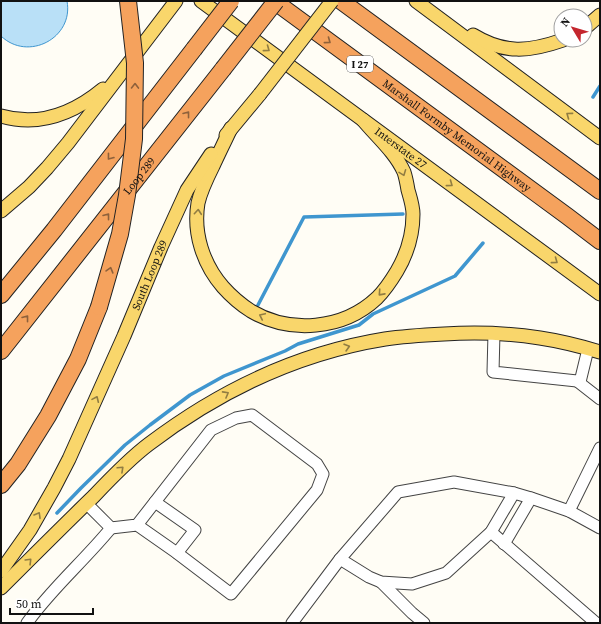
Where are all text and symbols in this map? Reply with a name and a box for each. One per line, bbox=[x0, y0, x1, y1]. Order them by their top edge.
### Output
north arrow bbox=[553, 8, 593, 48]
text: N bbox=[557, 14, 574, 30]
one-way arrow bbox=[324, 36, 331, 43]
one-way arrow bbox=[262, 44, 269, 51]
road number: I 27 bbox=[347, 56, 373, 72]
street label: Marshall Formby Memorial Highway bbox=[380, 76, 535, 195]
one-way arrow bbox=[130, 83, 139, 89]
one-way arrow bbox=[183, 112, 190, 119]
one-way arrow bbox=[566, 113, 573, 120]
street label: Interstate 27 bbox=[372, 124, 430, 172]
one-way arrow bbox=[107, 153, 114, 160]
street label: Loop 289 bbox=[119, 154, 158, 198]
one-way arrow bbox=[399, 169, 407, 176]
one-way arrow bbox=[446, 179, 453, 186]
one-way arrow bbox=[193, 209, 202, 215]
one-way arrow bbox=[102, 214, 109, 221]
street label: South Loop 289 bbox=[128, 237, 171, 312]
one-way arrow bbox=[551, 256, 558, 263]
one-way arrow bbox=[105, 267, 114, 274]
one-way arrow bbox=[378, 288, 386, 296]
one-way arrow bbox=[258, 313, 266, 321]
one-way arrow bbox=[22, 316, 29, 323]
one-way arrow bbox=[343, 343, 350, 352]
one-way arrow bbox=[222, 391, 229, 398]
one-way arrow bbox=[91, 395, 99, 403]
one-way arrow bbox=[116, 466, 124, 474]
one-way arrow bbox=[34, 512, 41, 519]
one-way arrow bbox=[24, 558, 32, 566]
scale bar bbox=[10, 590, 93, 616]
text: 50 m bbox=[16, 596, 42, 612]

